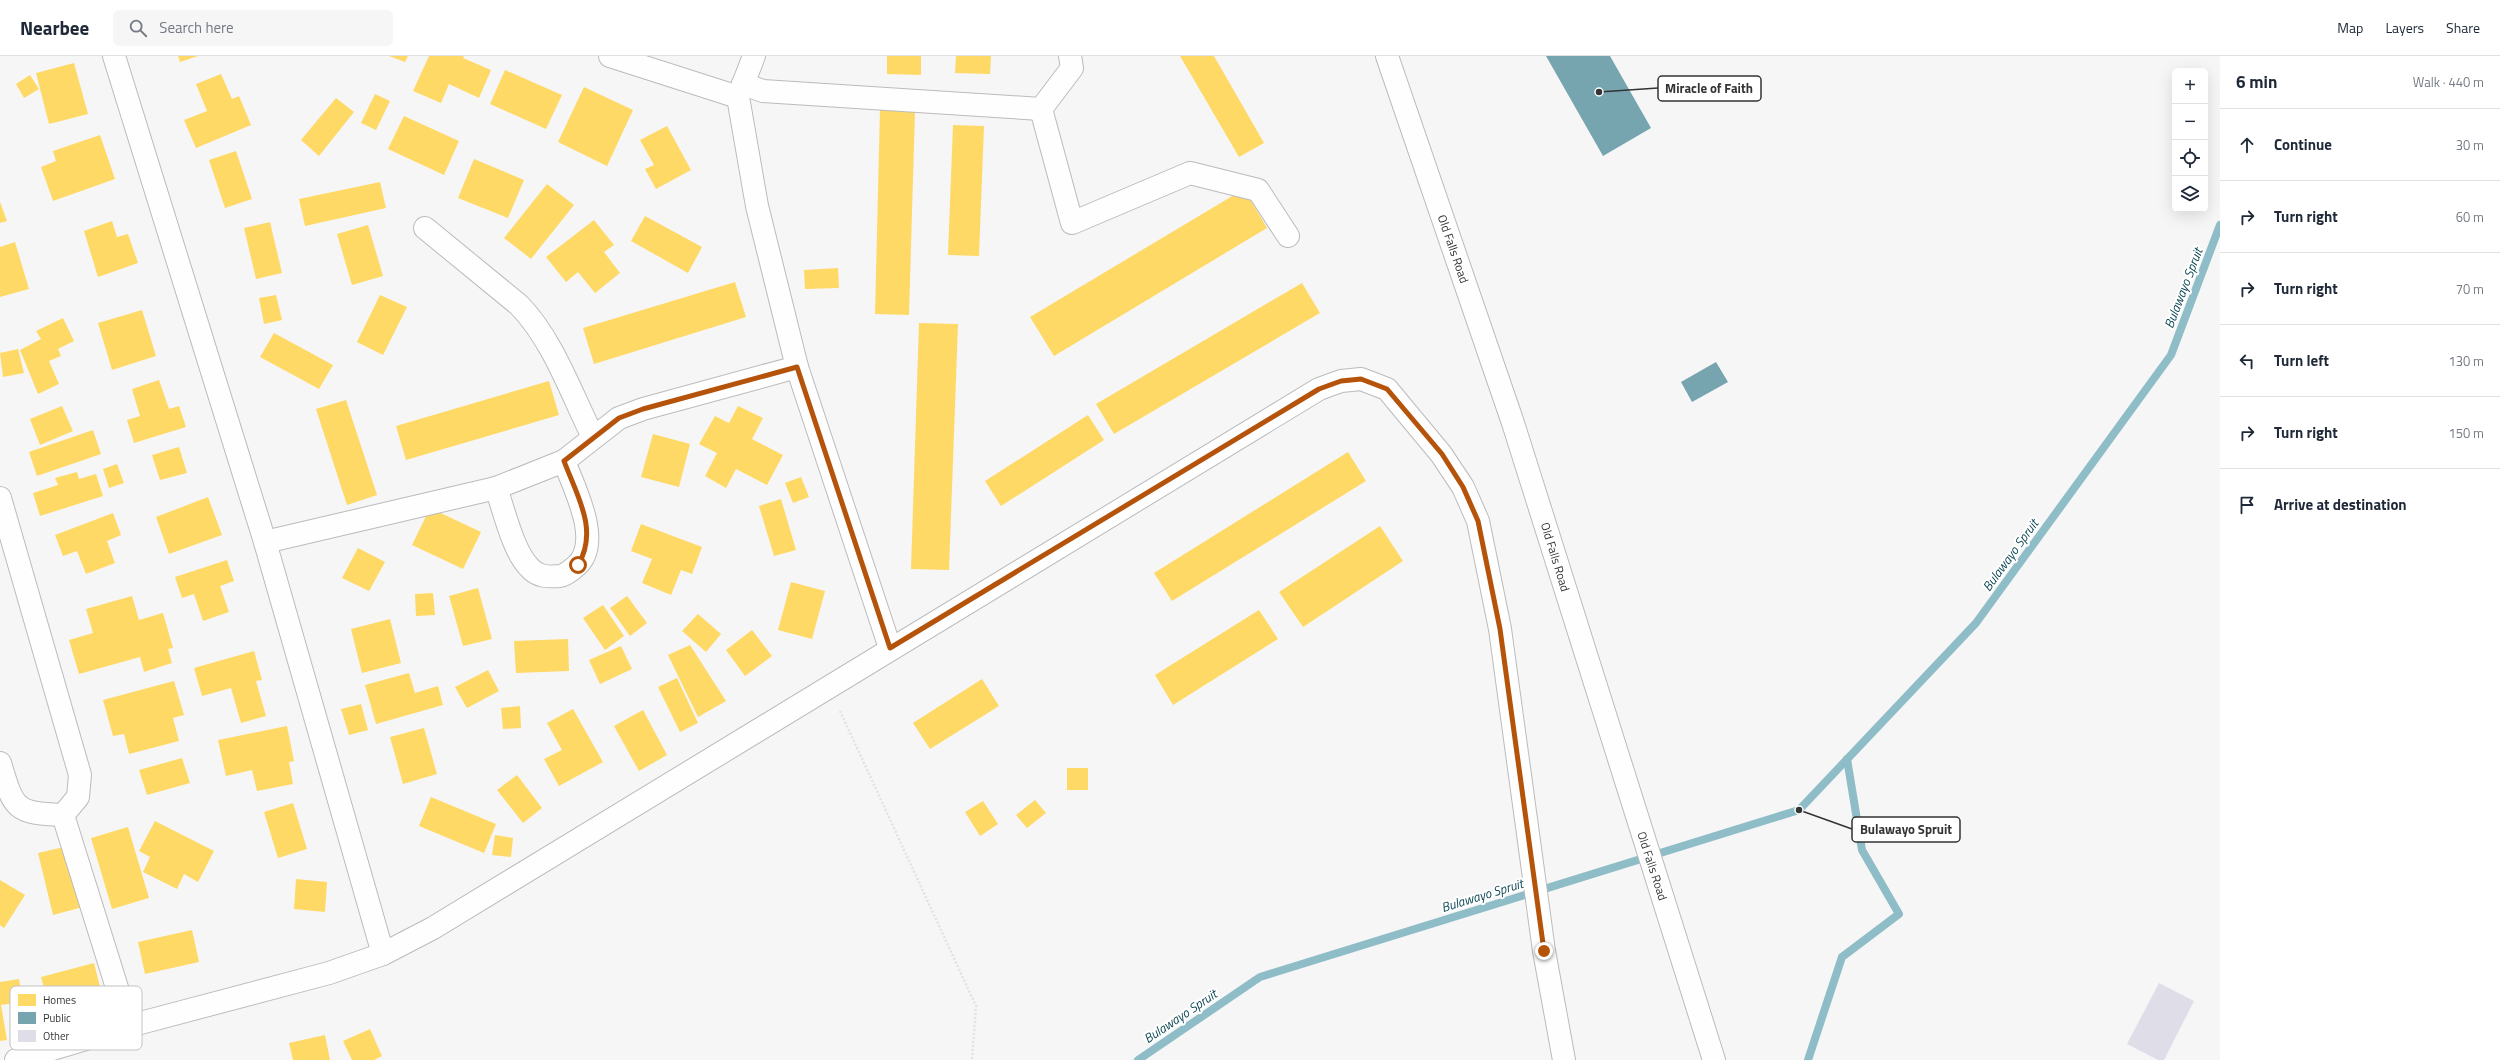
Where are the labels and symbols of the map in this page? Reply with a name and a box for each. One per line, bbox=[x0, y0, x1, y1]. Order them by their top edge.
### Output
callout: Miracle of Faith bbox=[1658, 76, 1761, 101]
text: Miracle of Faith bbox=[1665, 78, 1753, 98]
street label: Old Falls Road bbox=[1433, 212, 1474, 286]
water label: Bulawayo Spruit bbox=[2159, 243, 2208, 331]
water label: Bulawayo Spruit bbox=[1977, 513, 2044, 595]
street label: Old Falls Road bbox=[1536, 520, 1575, 594]
route start bbox=[569, 556, 587, 574]
callout: Bulawayo Spruit bbox=[1852, 817, 1960, 842]
text: Bulawayo Spruit bbox=[1860, 819, 1952, 839]
street label: Old Falls Road bbox=[1632, 829, 1673, 903]
water label: Bulawayo Spruit bbox=[1439, 873, 1527, 917]
route end bbox=[1535, 942, 1553, 960]
water label: Bulawayo Spruit bbox=[1139, 983, 1222, 1048]
legend bbox=[10, 986, 142, 1050]
text: Homes bbox=[43, 992, 76, 1008]
text: Public bbox=[43, 1010, 71, 1026]
text: Other bbox=[43, 1028, 70, 1044]

